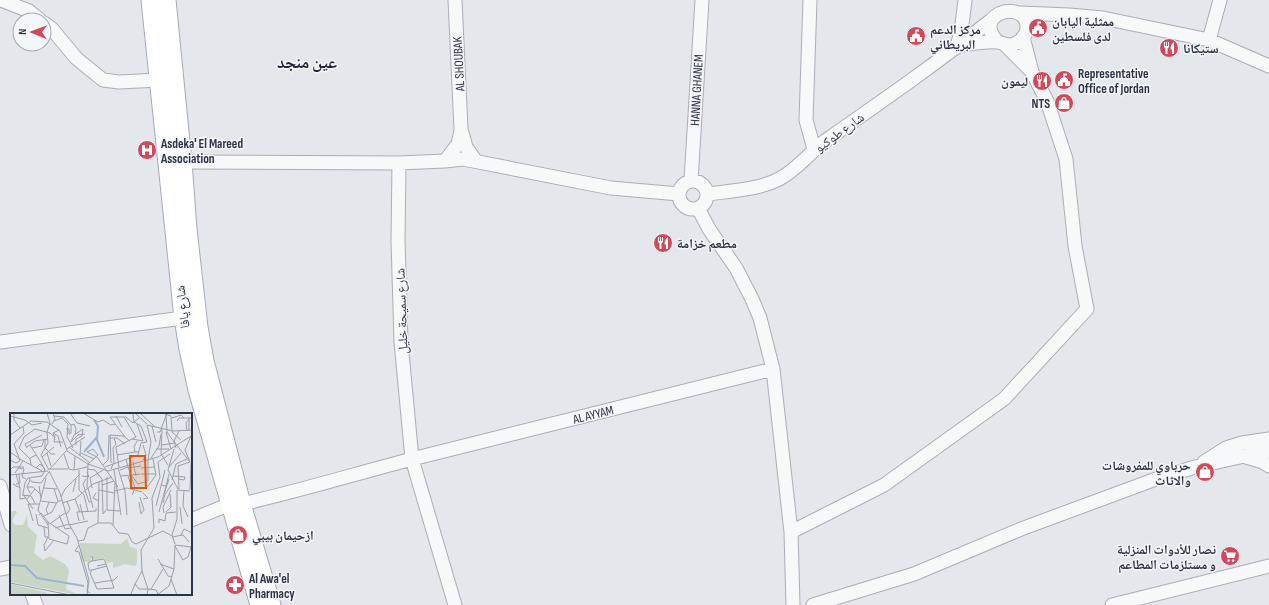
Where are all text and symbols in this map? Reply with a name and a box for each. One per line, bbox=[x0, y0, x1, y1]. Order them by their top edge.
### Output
north arrow bbox=[12, 12, 52, 52]
place label: ممثلية اليابان لدى فلسطين bbox=[1052, 14, 1114, 45]
public building icon: ممثلية اليابان لدى فلسطين bbox=[1027, 17, 1049, 39]
place label: مركز الدعم البريطاني bbox=[930, 22, 981, 55]
public building icon: مركز الدعم البريطاني bbox=[905, 25, 927, 47]
text: N bbox=[16, 29, 29, 35]
street label: AL SHOUBAK bbox=[450, 36, 468, 93]
restaurant icon: ستيكانا bbox=[1158, 37, 1180, 59]
place label: ستيكانا bbox=[1183, 41, 1219, 57]
district label: عين منجد bbox=[277, 53, 337, 73]
street label: HANNA GHANEM bbox=[687, 54, 707, 126]
place label: Representative Office of Jordan bbox=[1078, 66, 1150, 97]
public building icon: Representative Office of Jordan bbox=[1053, 69, 1075, 91]
restaurant icon: ليمون bbox=[1031, 70, 1053, 92]
place label: ليمون bbox=[1001, 74, 1028, 90]
shop icon: NTS bbox=[1053, 92, 1075, 114]
place label: NTS bbox=[1032, 96, 1050, 112]
street label: شارع طوكيو bbox=[812, 109, 868, 157]
place label: Asdeka' El Mareed Association bbox=[160, 136, 243, 167]
hospital icon: Asdeka' El Mareed Association bbox=[136, 139, 158, 161]
restaurant icon: مطعم خزامة bbox=[652, 232, 674, 254]
place label: مطعم خزامة bbox=[677, 236, 737, 253]
street label: شارع سميحة خليل bbox=[393, 268, 412, 354]
street label: شارع يافا bbox=[172, 284, 195, 329]
street label: AL AYYAM bbox=[570, 402, 615, 428]
inset map bbox=[10, 413, 192, 595]
place label: حرباوي للمفروشات والاثاث bbox=[1102, 458, 1191, 489]
shop icon: حرباوي للمفروشات والاثاث bbox=[1194, 461, 1216, 483]
shop icon: ازحيمان بيبي bbox=[227, 524, 249, 546]
place label: ازحيمان بيبي bbox=[252, 528, 314, 546]
place label: نصار للأدوات المنزلية و مستلزمات المطاعم bbox=[1117, 542, 1216, 574]
supermarket icon: نصار للأدوات المنزلية و مستلزمات المطاعم bbox=[1219, 545, 1241, 567]
place label: Al Awa'el Pharmacy bbox=[248, 571, 295, 602]
pharmacy icon: Al Awa'el Pharmacy bbox=[224, 574, 246, 596]

